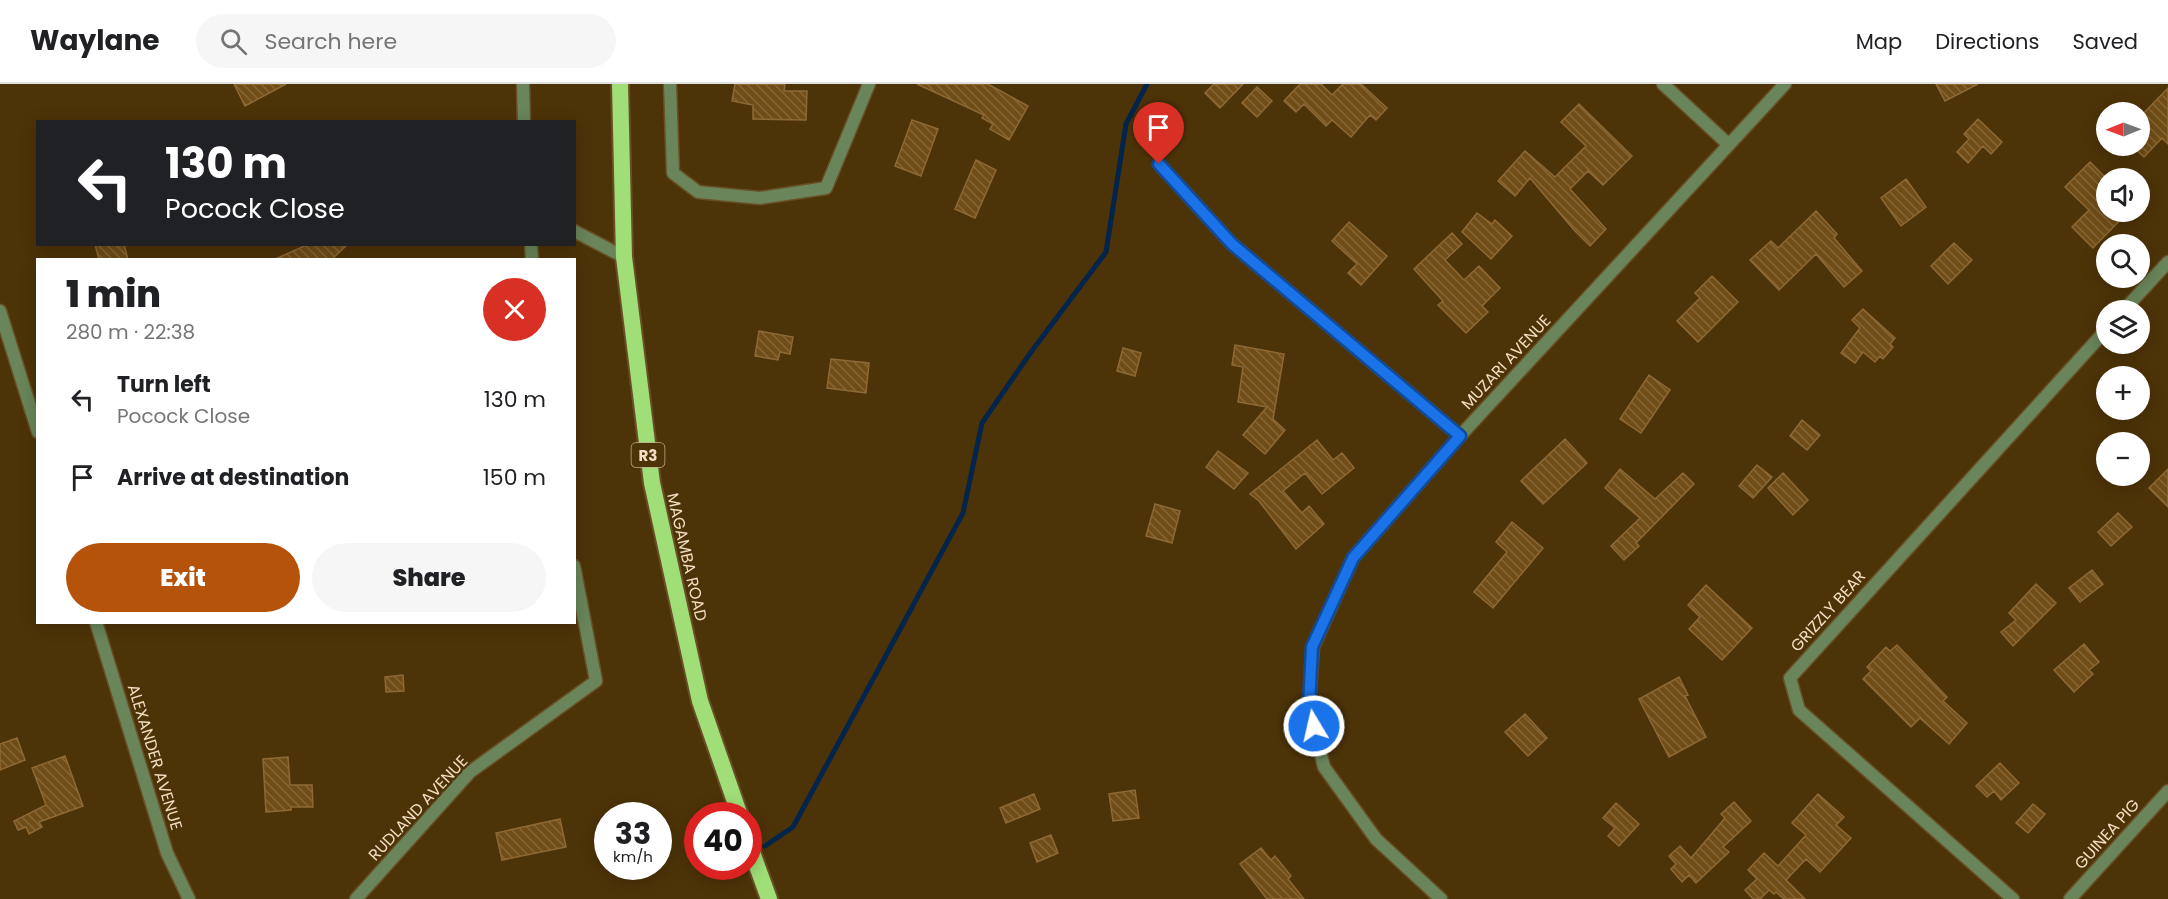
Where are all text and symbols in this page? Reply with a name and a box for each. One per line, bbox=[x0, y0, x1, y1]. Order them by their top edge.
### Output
search box bbox=[196, 14, 616, 68]
text: Waylane bbox=[30, 21, 160, 60]
icon: search bbox=[217, 25, 250, 58]
text: Search here bbox=[265, 26, 397, 57]
text: Map bbox=[1856, 27, 1902, 56]
text: Directions bbox=[1935, 27, 2039, 56]
text: Saved bbox=[2072, 27, 2138, 56]
pin bbox=[1133, 102, 1184, 164]
north arrow bbox=[2096, 102, 2150, 156]
map controls bbox=[2096, 102, 2150, 486]
icon: arrive bbox=[1142, 111, 1175, 144]
text: 130 m bbox=[165, 134, 287, 193]
icon: left bbox=[66, 144, 144, 222]
button: sound bbox=[2096, 168, 2150, 222]
text: Pocock Close bbox=[165, 190, 345, 227]
button: search bbox=[2096, 234, 2150, 288]
text: 1 min bbox=[66, 269, 161, 320]
button: close bbox=[483, 278, 546, 341]
button: layers bbox=[2096, 300, 2150, 354]
street label: MUZARI AVENUE bbox=[1456, 310, 1556, 414]
text: 280 m · 22:38 bbox=[66, 318, 195, 346]
button: + bbox=[2096, 366, 2150, 420]
text: Turn left bbox=[117, 369, 211, 400]
icon: left bbox=[66, 383, 99, 416]
text: 130 m bbox=[484, 384, 546, 415]
text: Pocock Close bbox=[117, 402, 250, 430]
button: − bbox=[2096, 432, 2150, 486]
road number: R3 bbox=[632, 443, 664, 467]
icon: arrive bbox=[66, 461, 99, 494]
text: Arrive at destination bbox=[117, 462, 349, 493]
text: 150 m bbox=[483, 462, 546, 493]
street label: MAGAMBA ROAD bbox=[661, 491, 713, 623]
button: Exit bbox=[66, 543, 300, 612]
button: Share bbox=[312, 543, 546, 612]
street label: GRIZZLY BEAR bbox=[1785, 565, 1871, 657]
street label: ALEXANDER AVENUE bbox=[122, 681, 188, 833]
position arrow bbox=[1282, 694, 1346, 758]
street label: RUDLAND AVENUE bbox=[363, 750, 473, 866]
street label: GUINEA PIG bbox=[2069, 794, 2145, 874]
speed limit sign: 40 bbox=[684, 802, 762, 880]
text: 33 bbox=[615, 812, 651, 855]
text: km/h bbox=[613, 846, 653, 867]

